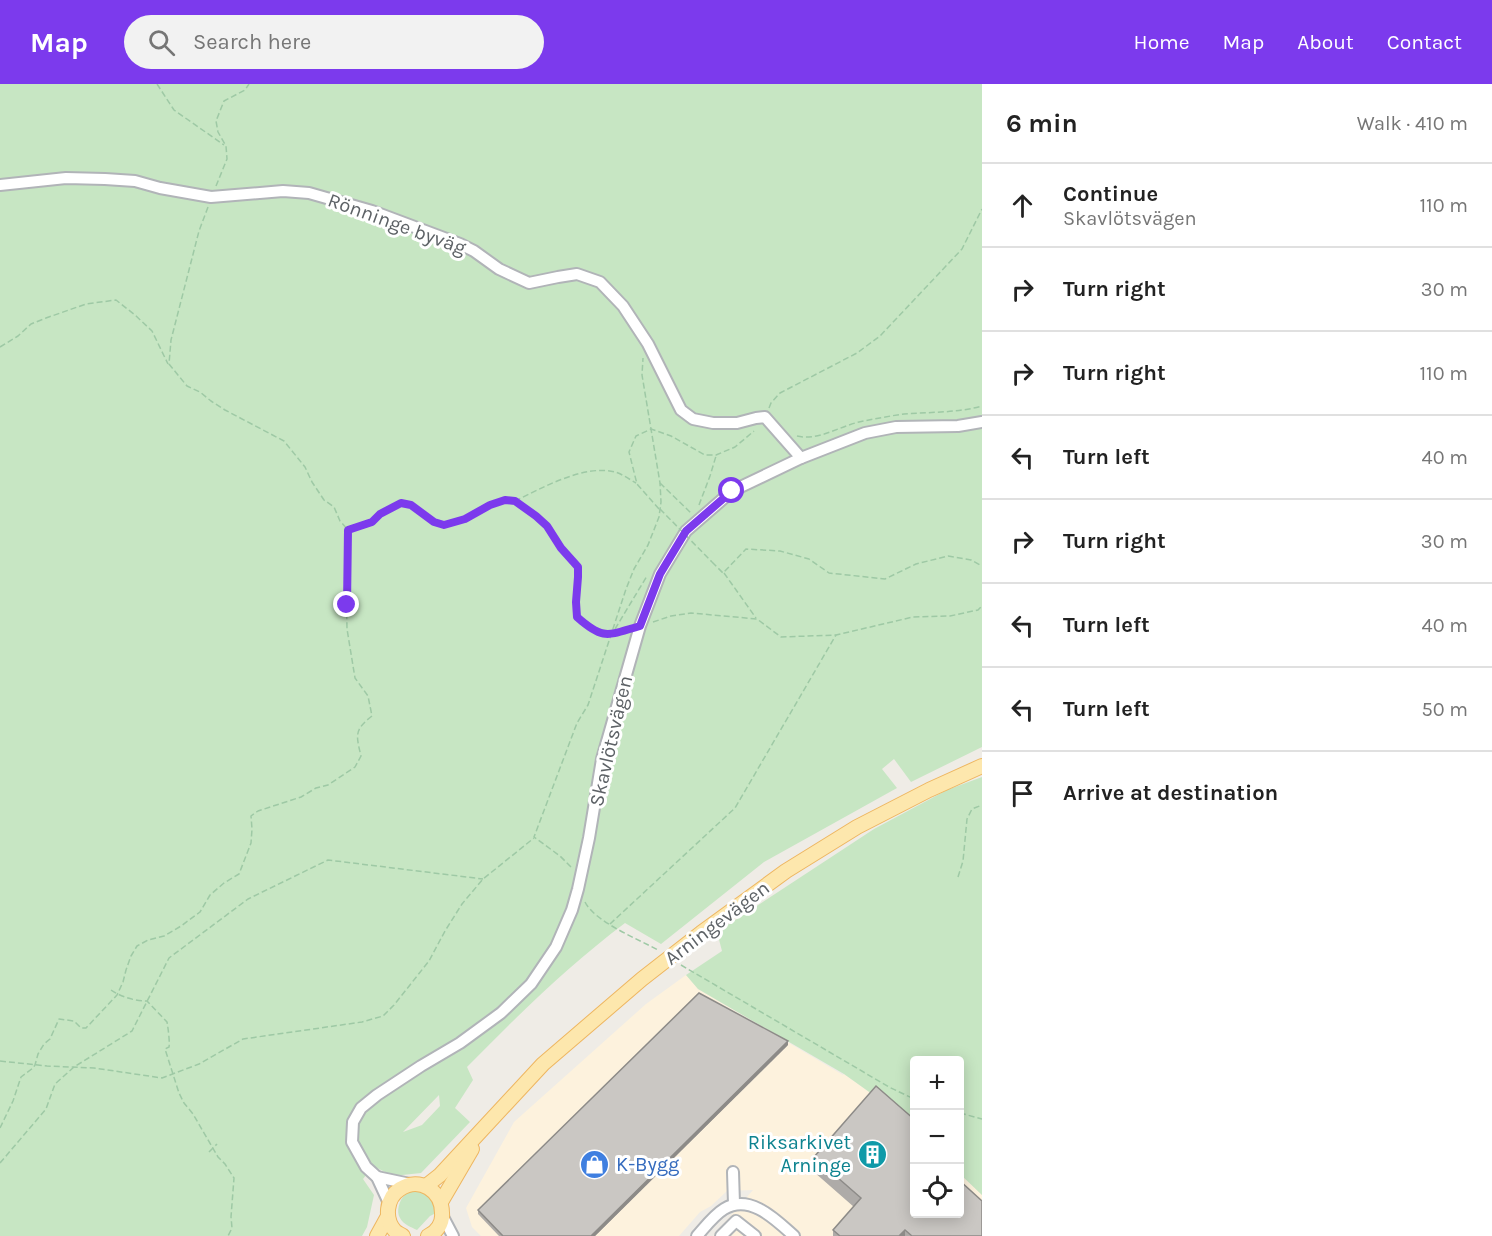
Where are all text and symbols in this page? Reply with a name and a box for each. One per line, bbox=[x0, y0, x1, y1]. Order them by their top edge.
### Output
search box bbox=[124, 15, 544, 69]
text: Map bbox=[30, 26, 88, 59]
icon: search bbox=[145, 26, 178, 59]
text: Search here bbox=[193, 29, 311, 55]
text: Home bbox=[1134, 30, 1190, 54]
text: Map bbox=[1223, 30, 1264, 54]
text: About bbox=[1297, 30, 1354, 54]
text: Contact bbox=[1387, 30, 1462, 54]
text: 6 min bbox=[1006, 108, 1078, 139]
text: Walk · 410 m bbox=[1357, 112, 1468, 135]
text: Continue bbox=[1063, 181, 1158, 207]
street label: Rönninge byväg bbox=[325, 188, 469, 260]
icon: ahead bbox=[1006, 189, 1039, 222]
text: 110 m bbox=[1419, 194, 1468, 217]
text: Skavlötsvägen bbox=[1063, 207, 1197, 230]
icon: right bbox=[1006, 273, 1039, 306]
text: Turn right bbox=[1063, 276, 1166, 302]
text: 30 m bbox=[1421, 278, 1468, 301]
icon: right bbox=[1006, 357, 1039, 390]
text: Turn right bbox=[1063, 360, 1166, 386]
text: 110 m bbox=[1419, 362, 1468, 385]
icon: left bbox=[1006, 441, 1039, 474]
text: Turn left bbox=[1063, 444, 1150, 470]
text: 40 m bbox=[1422, 446, 1468, 469]
route start bbox=[718, 477, 744, 503]
icon: right bbox=[1006, 525, 1039, 558]
text: Turn right bbox=[1063, 528, 1166, 554]
text: 30 m bbox=[1421, 530, 1468, 553]
route end bbox=[333, 591, 359, 617]
icon: left bbox=[1006, 609, 1039, 642]
text: Turn left bbox=[1063, 612, 1150, 638]
text: 40 m bbox=[1422, 614, 1468, 637]
street label: Skavlötsvägen bbox=[585, 673, 637, 809]
icon: left bbox=[1006, 693, 1039, 726]
text: Turn left bbox=[1063, 696, 1150, 722]
text: 50 m bbox=[1421, 698, 1468, 721]
icon: arrive bbox=[1006, 777, 1039, 810]
text: Arrive at destination bbox=[1063, 780, 1278, 806]
street label: Arningevägen bbox=[660, 876, 774, 970]
map controls bbox=[910, 1056, 964, 1218]
button: + bbox=[910, 1056, 964, 1110]
button: − bbox=[910, 1110, 964, 1164]
place label: Riksarkivet Arninge bbox=[748, 1131, 851, 1177]
building icon: Riksarkivet Arninge bbox=[856, 1138, 888, 1170]
shop icon: K-Bygg bbox=[579, 1148, 611, 1180]
place label: K-Bygg bbox=[616, 1153, 679, 1176]
button: locate bbox=[910, 1164, 964, 1218]

